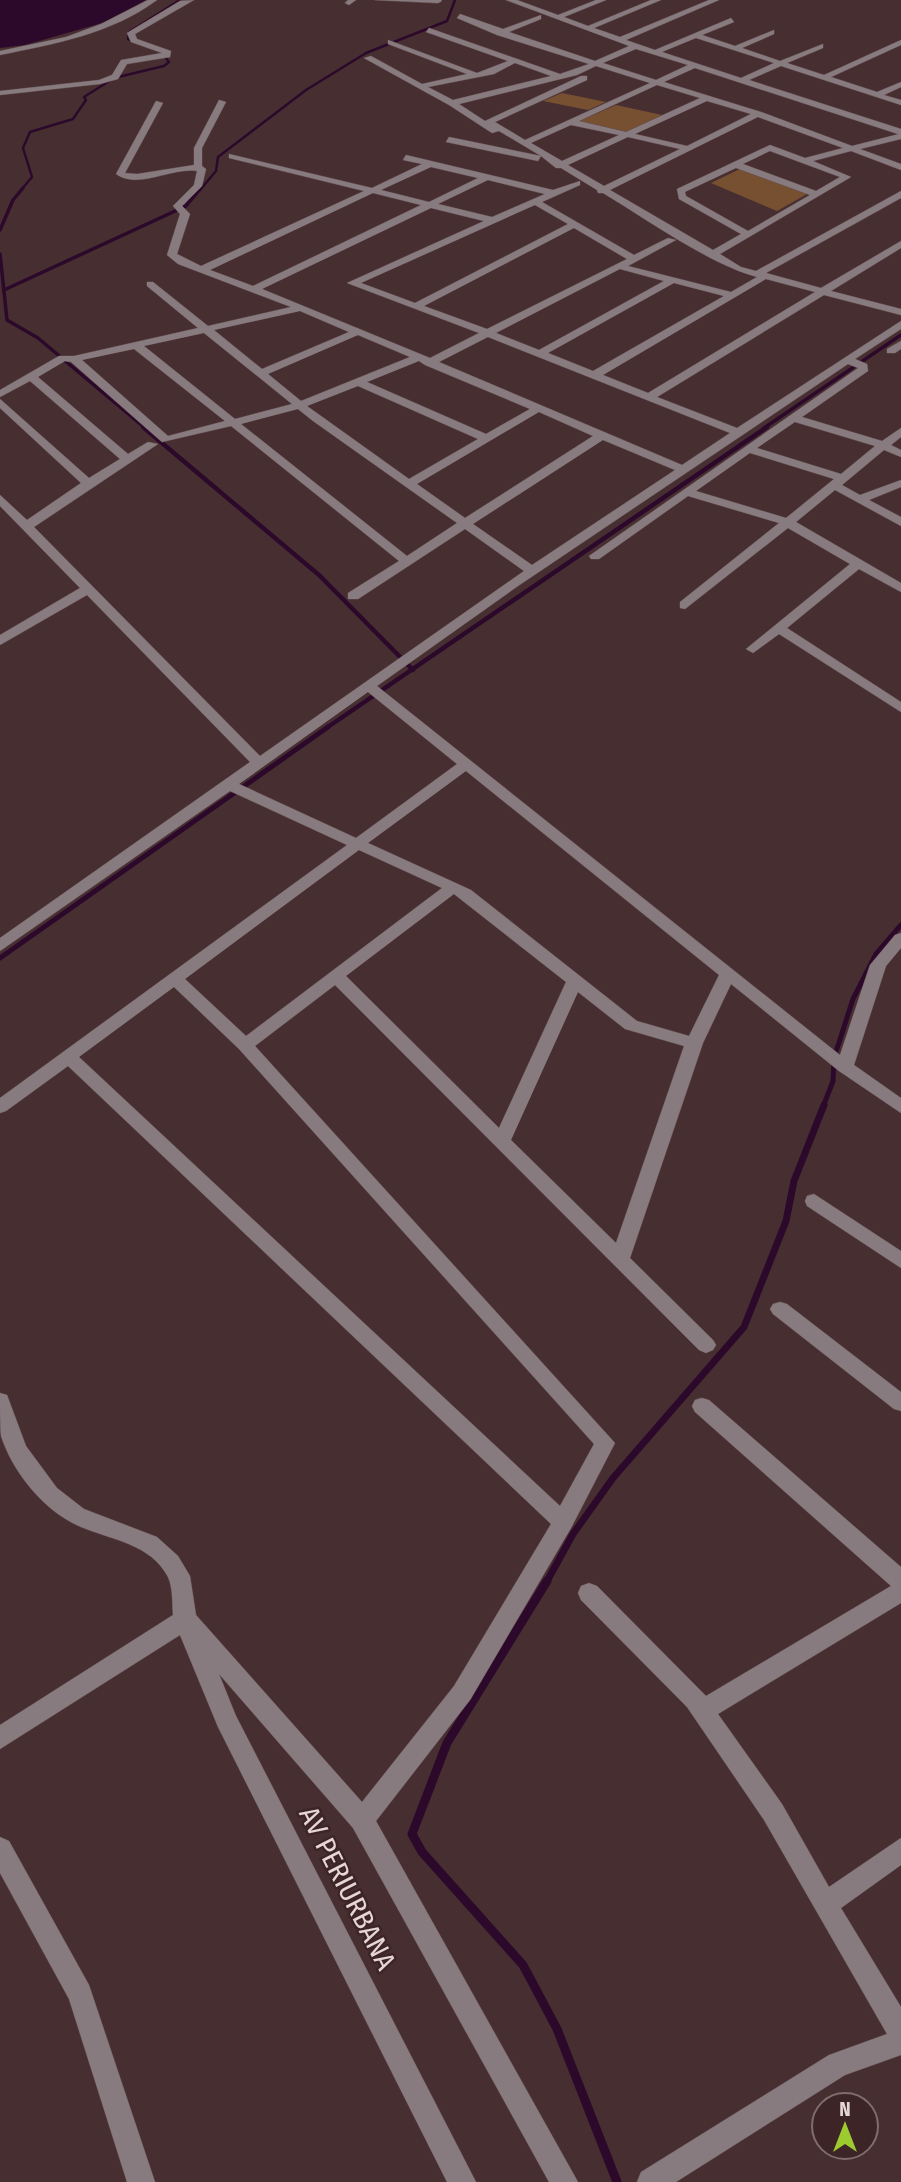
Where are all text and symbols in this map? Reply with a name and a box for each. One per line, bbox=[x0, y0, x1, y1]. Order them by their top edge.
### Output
street label: AV PERIURBANA bbox=[292, 1801, 403, 1976]
north arrow bbox=[810, 2091, 880, 2161]
text: N bbox=[839, 2098, 851, 2121]

